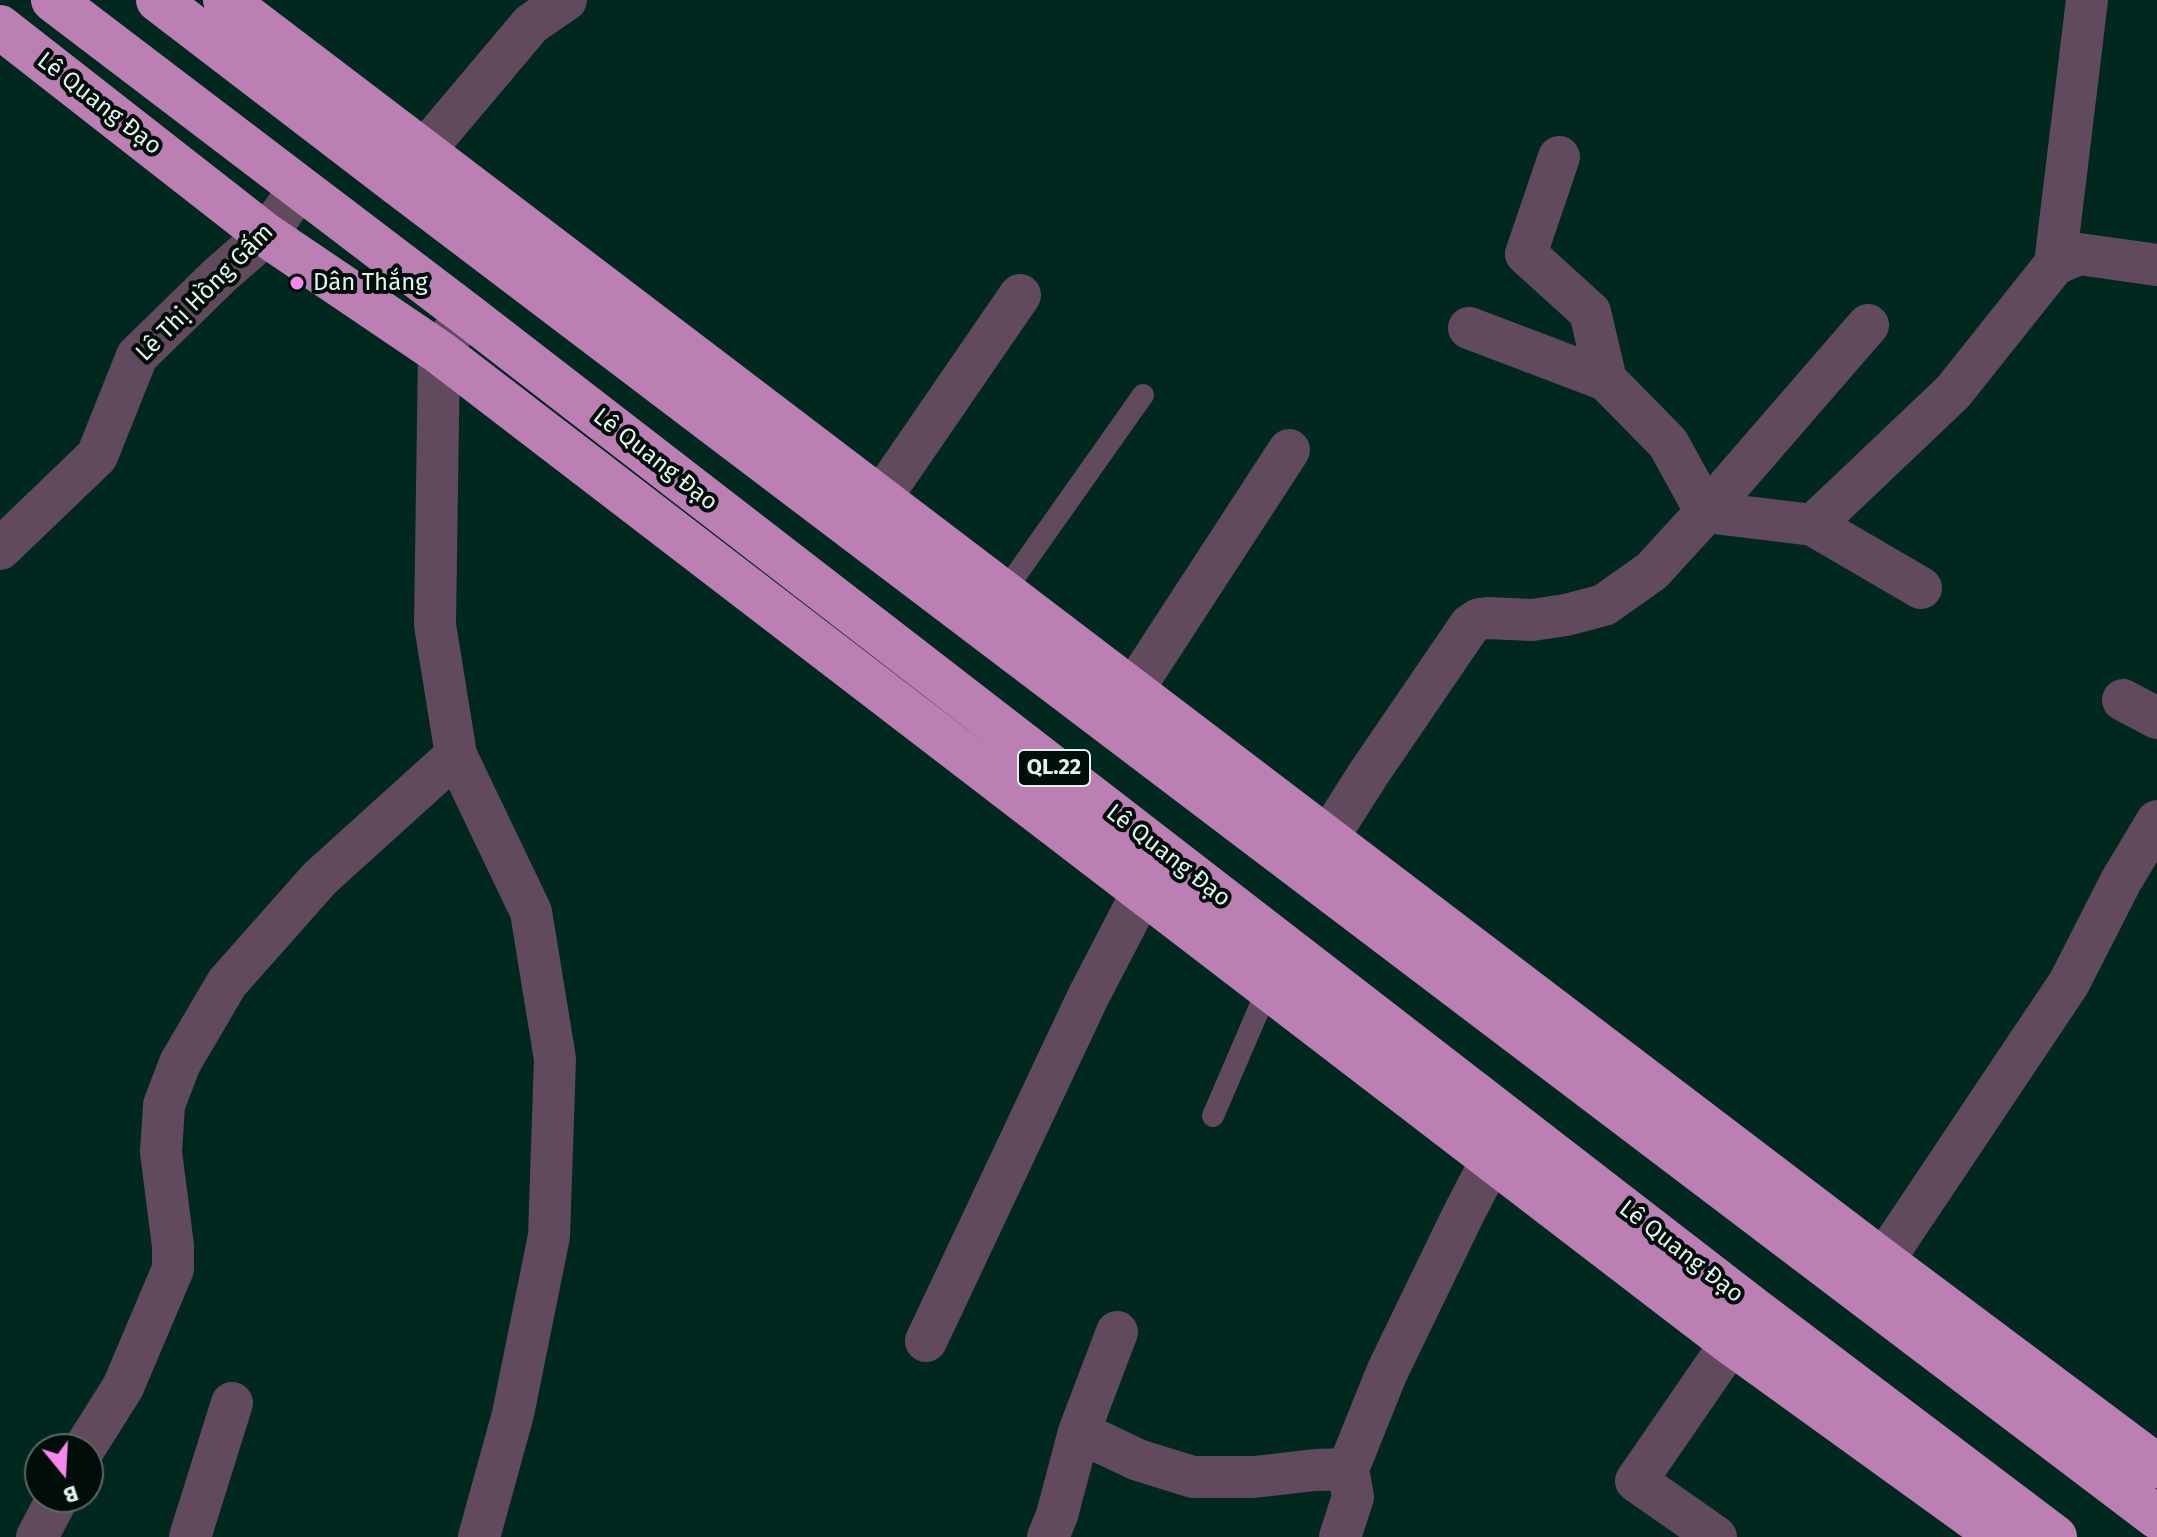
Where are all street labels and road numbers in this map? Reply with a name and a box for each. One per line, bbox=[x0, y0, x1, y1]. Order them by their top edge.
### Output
street label: Lê Quang Đạo bbox=[31, 47, 167, 161]
street label: Lê Thị Hồng Gấm bbox=[130, 218, 280, 368]
street label: Lê Quang Đạo bbox=[587, 403, 723, 517]
road number: QL.22 bbox=[1018, 750, 1090, 786]
street label: Lê Quang Đạo bbox=[1100, 799, 1236, 913]
street label: Lê Quang Đạo bbox=[1613, 1195, 1749, 1309]

